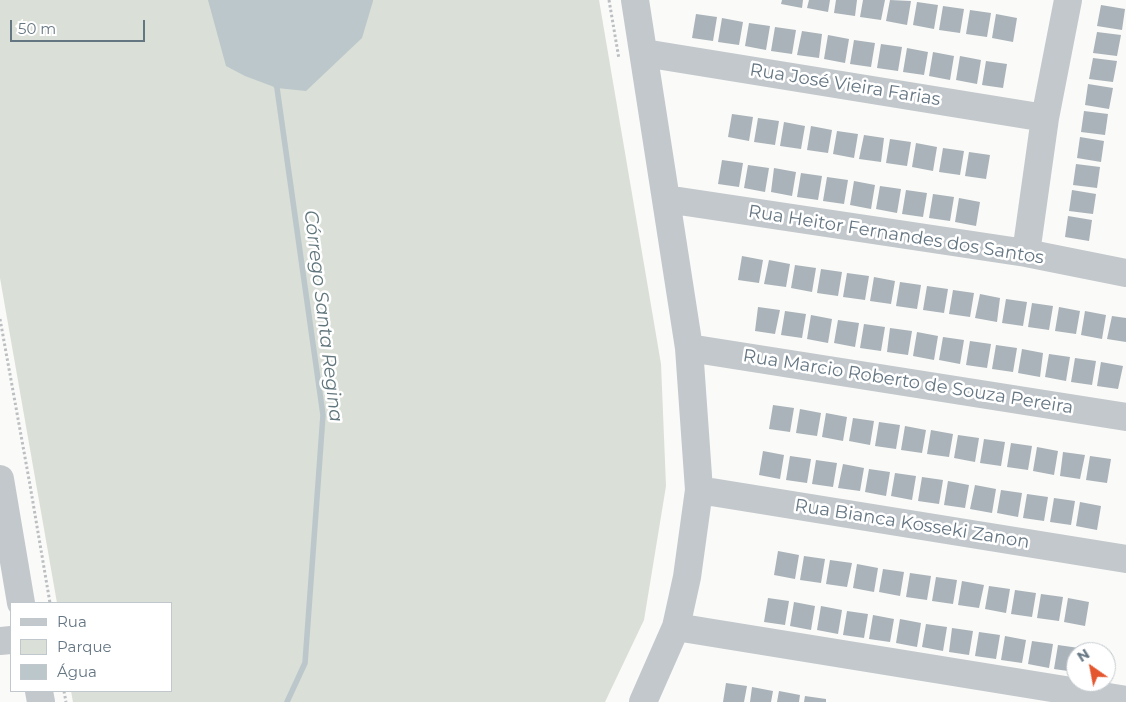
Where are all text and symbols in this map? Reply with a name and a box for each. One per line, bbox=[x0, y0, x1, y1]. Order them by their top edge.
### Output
scale bar bbox=[12, 10, 148, 42]
text: 50 m bbox=[18, 19, 56, 38]
street label: Rua José Vieira Farias bbox=[748, 59, 942, 111]
street label: Rua Heitor Fernandes dos Santos bbox=[747, 201, 1045, 269]
water label: Córrego Santa Regina bbox=[299, 209, 347, 423]
street label: Rua Marcio Roberto de Souza Pereira bbox=[741, 345, 1075, 419]
street label: Rua Bianca Kosseki Zanon bbox=[793, 495, 1031, 553]
legend bbox=[10, 602, 172, 692]
text: Rua bbox=[57, 612, 87, 631]
text: Parque bbox=[57, 637, 112, 656]
north arrow bbox=[1066, 642, 1116, 692]
text: N bbox=[1074, 645, 1093, 666]
text: Água bbox=[57, 662, 97, 681]

